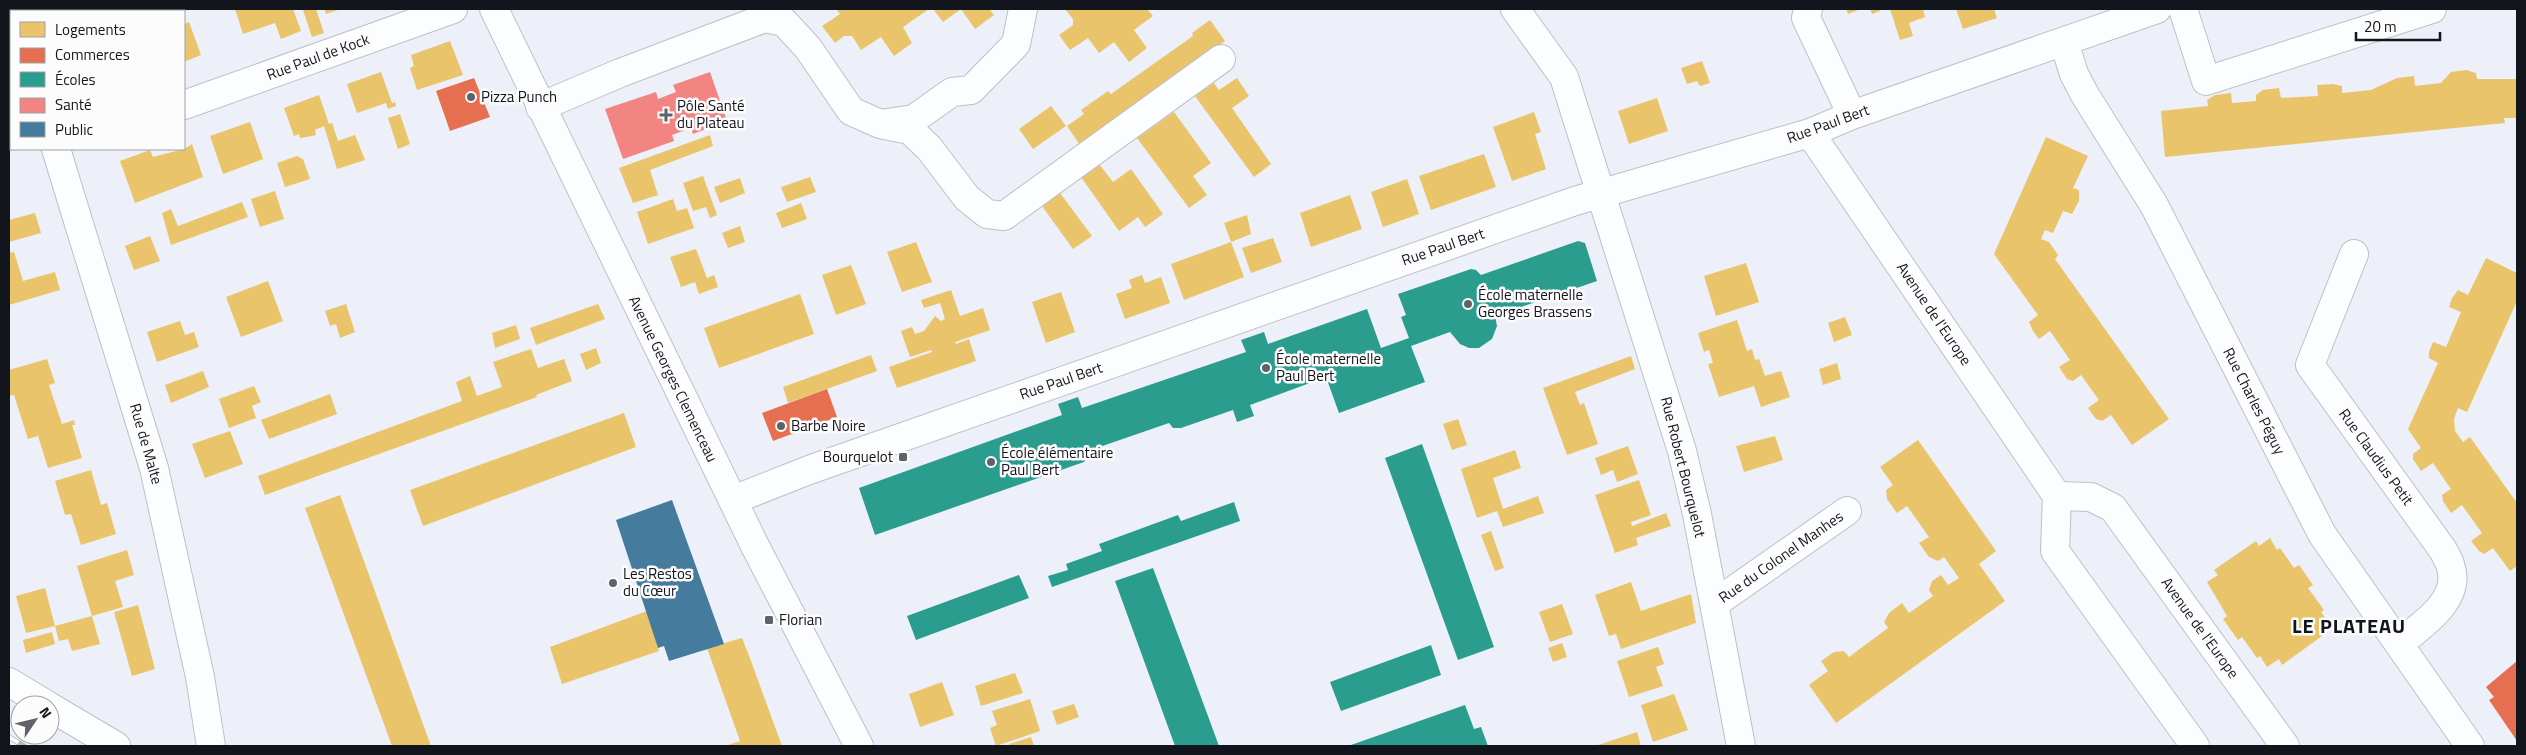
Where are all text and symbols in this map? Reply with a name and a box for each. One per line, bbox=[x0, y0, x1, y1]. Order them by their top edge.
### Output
legend bbox=[10, 10, 185, 150]
scale bar bbox=[2356, 10, 2440, 42]
text: 20 m bbox=[2364, 15, 2397, 38]
text: Logements bbox=[55, 18, 126, 41]
street label: Rue Paul de Kock bbox=[263, 27, 372, 86]
text: Commerces bbox=[55, 43, 130, 66]
text: Écoles bbox=[55, 68, 96, 91]
place label: Pizza Punch bbox=[481, 85, 557, 108]
marker: Pizza Punch bbox=[465, 91, 477, 103]
text: Santé bbox=[55, 93, 92, 116]
place label: Pôle Santé du Plateau bbox=[677, 94, 745, 134]
street label: Rue Paul Bert bbox=[1783, 98, 1873, 149]
marker: Pôle Santé du Plateau bbox=[659, 108, 673, 122]
text: Public bbox=[55, 118, 93, 141]
street label: Rue Paul Bert bbox=[1398, 221, 1488, 271]
street label: Avenue de l'Europe bbox=[1891, 257, 1978, 370]
place label: École maternelle Georges Brassens bbox=[1478, 283, 1592, 323]
street label: Avenue Georges Clemenceau bbox=[623, 292, 724, 466]
marker: École maternelle Georges Brassens bbox=[1462, 298, 1474, 310]
street label: Rue Charles Péguy bbox=[2218, 343, 2291, 458]
place label: École maternelle Paul Bert bbox=[1276, 347, 1381, 387]
street label: Rue Paul Bert bbox=[1016, 355, 1106, 405]
marker: École maternelle Paul Bert bbox=[1260, 362, 1272, 374]
street label: Rue Robert Bourquelot bbox=[1655, 394, 1712, 540]
street label: Rue de Malte bbox=[124, 401, 169, 487]
street label: Rue Claudius Petit bbox=[2333, 404, 2420, 510]
place label: Barbe Noire bbox=[791, 414, 866, 437]
marker: Barbe Noire bbox=[775, 420, 787, 432]
place label: École élémentaire Paul Bert bbox=[1001, 441, 1113, 481]
place label: Bourquelot bbox=[823, 445, 894, 468]
marker: Bourquelot bbox=[897, 451, 909, 463]
marker: École élémentaire Paul Bert bbox=[985, 456, 997, 468]
street label: Rue du Colonel Manhes bbox=[1714, 505, 1848, 608]
place label: Les Restos du Cœur bbox=[623, 562, 692, 602]
street label: Avenue de l'Europe bbox=[2156, 572, 2245, 683]
marker: Les Restos du Cœur bbox=[607, 577, 619, 589]
place label: Florian bbox=[779, 608, 822, 631]
district label: LE PLATEAU bbox=[2292, 610, 2406, 641]
marker: Florian bbox=[763, 614, 775, 626]
north arrow bbox=[10, 695, 60, 745]
text: N bbox=[35, 702, 57, 722]

